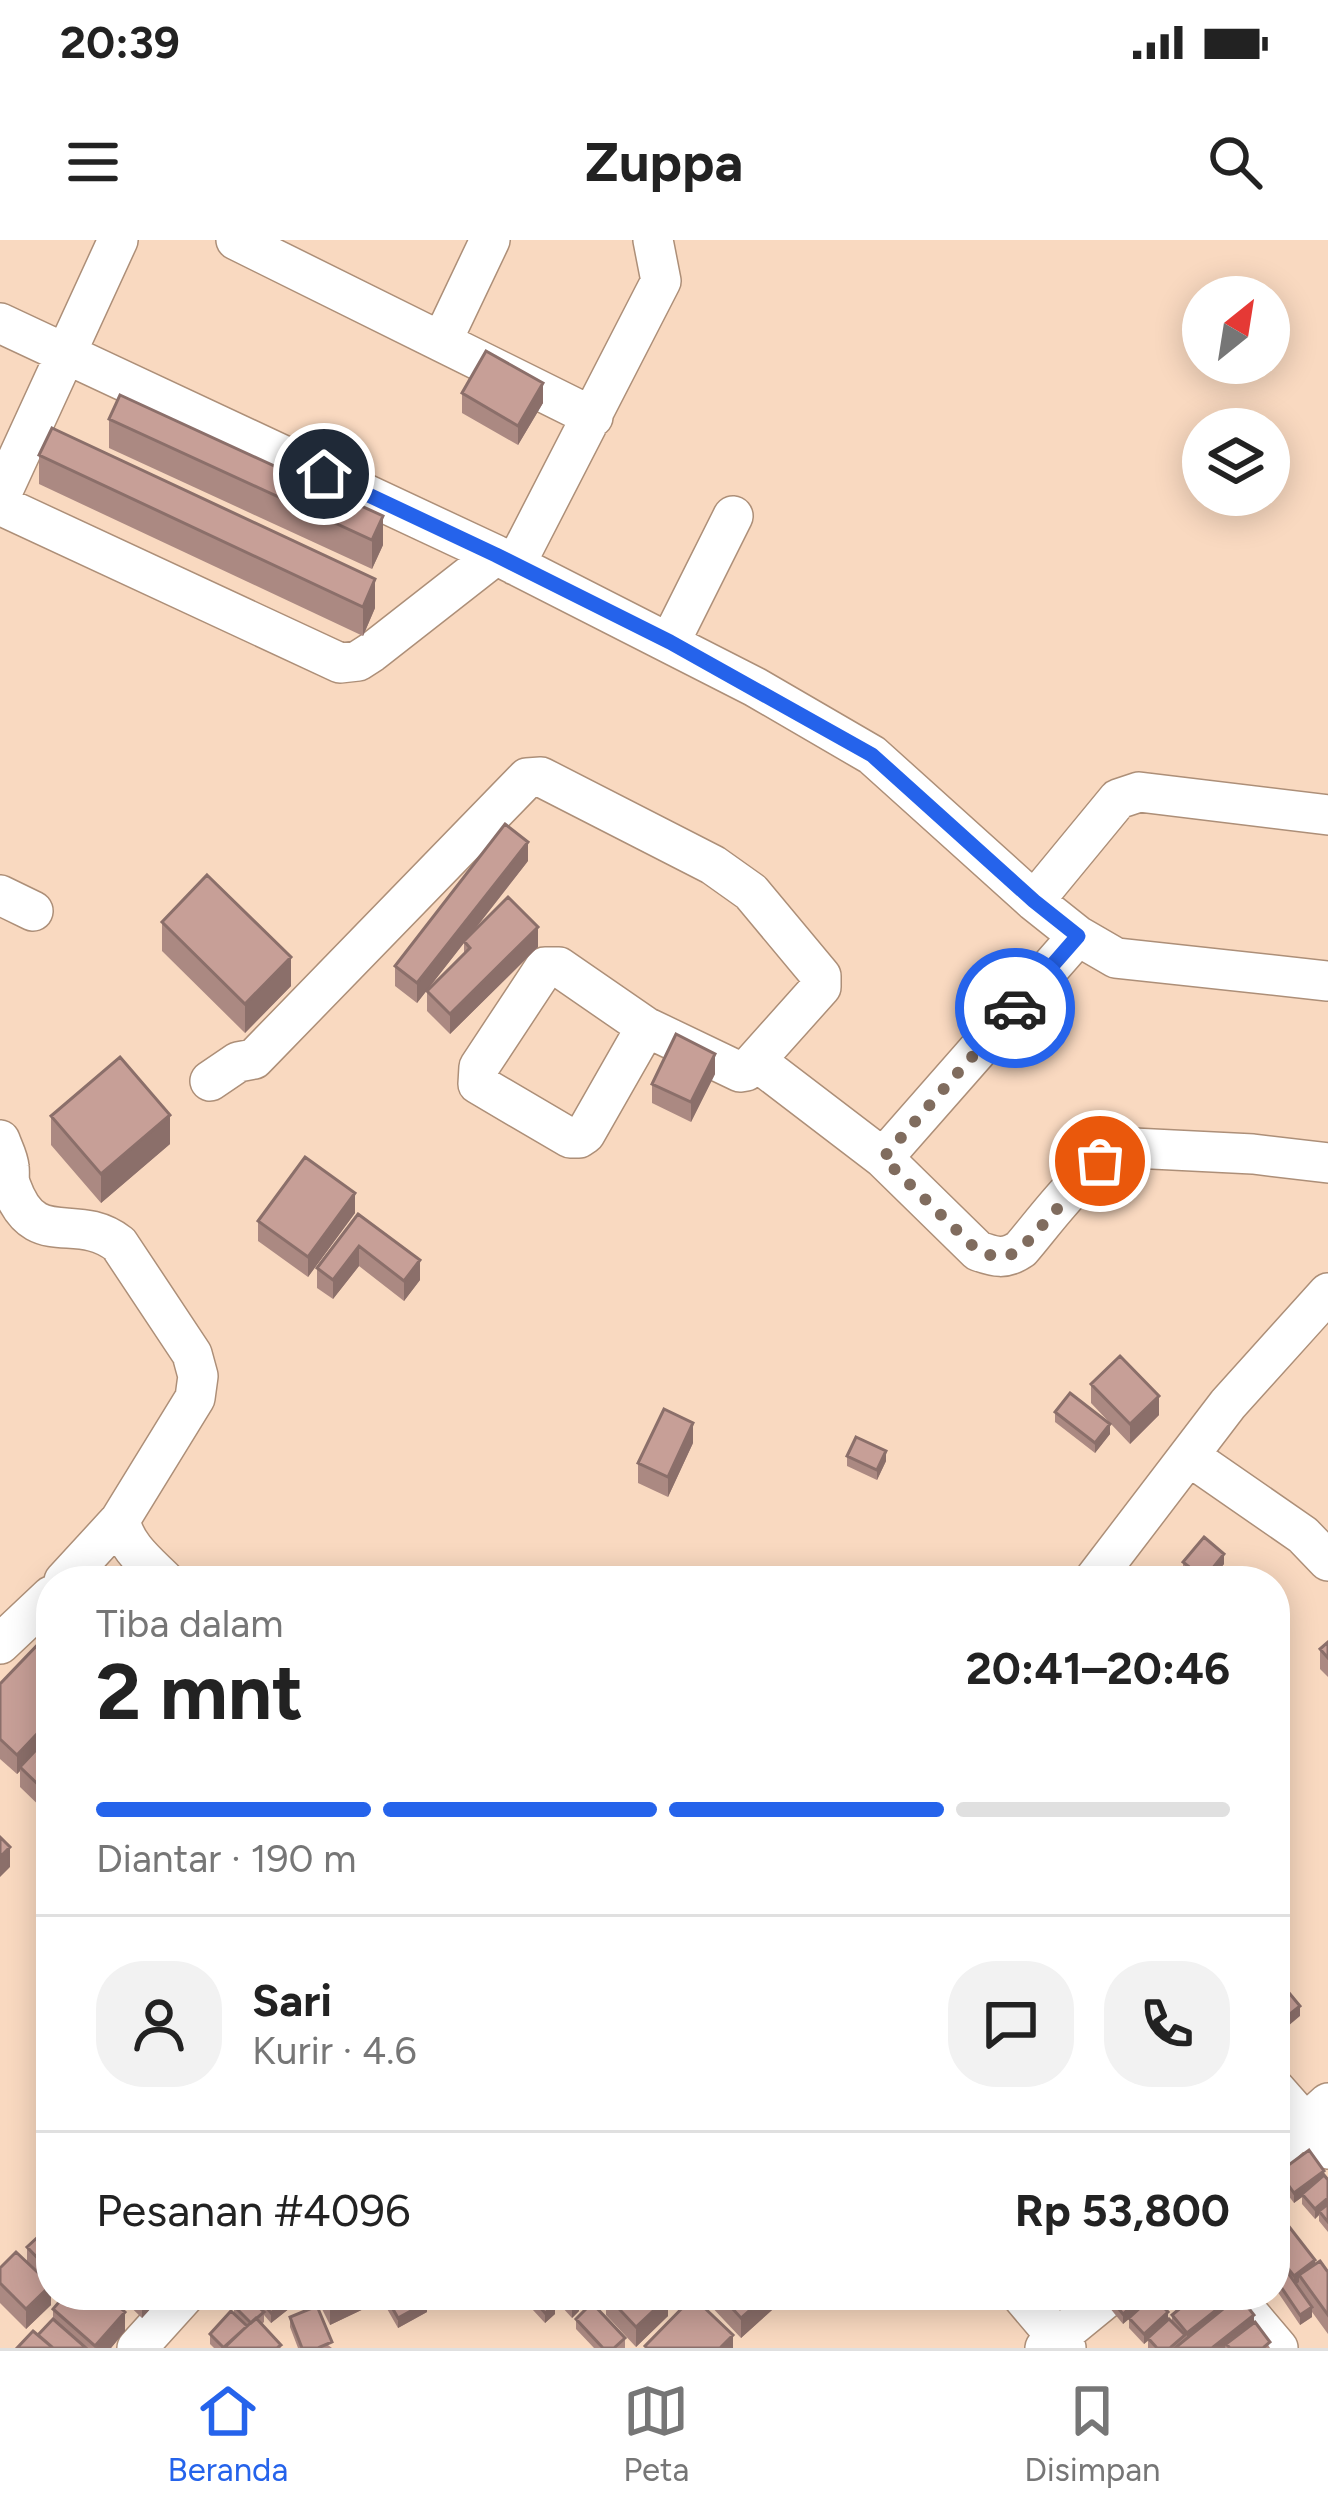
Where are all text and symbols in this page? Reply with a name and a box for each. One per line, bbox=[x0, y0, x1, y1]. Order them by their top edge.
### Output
text: 20:39 bbox=[60, 15, 180, 69]
icon: menu bbox=[60, 129, 126, 195]
icon: search bbox=[1202, 129, 1268, 195]
text: Zuppa bbox=[585, 130, 743, 195]
north arrow bbox=[1182, 276, 1290, 384]
map controls bbox=[1182, 276, 1290, 516]
button: layers bbox=[1182, 408, 1290, 516]
pin bbox=[273, 423, 375, 525]
icon: home bbox=[291, 441, 357, 507]
courier bbox=[955, 948, 1075, 1068]
icon: car bbox=[982, 975, 1048, 1041]
pin bbox=[1049, 1110, 1151, 1212]
icon: bag bbox=[1067, 1128, 1133, 1194]
text: Tiba dalam bbox=[96, 1600, 283, 1647]
text: 20:41–20:46 bbox=[966, 1641, 1230, 1695]
text: 2 mnt bbox=[96, 1645, 303, 1739]
text: Diantar · 190 m bbox=[96, 1835, 356, 1882]
button: person bbox=[96, 1961, 222, 2087]
button: chat bbox=[948, 1961, 1074, 2087]
button: phone bbox=[1104, 1961, 1230, 2087]
text: Sari bbox=[252, 1973, 332, 2027]
text: Kurir · 4.6 bbox=[252, 2027, 416, 2074]
text: Pesanan #4096 bbox=[96, 2183, 410, 2237]
text: Rp 53,800 bbox=[1015, 2183, 1230, 2237]
tab: Beranda bbox=[167, 2378, 288, 2489]
tab: Peta bbox=[623, 2378, 689, 2489]
tab: Disimpan bbox=[1024, 2378, 1160, 2489]

